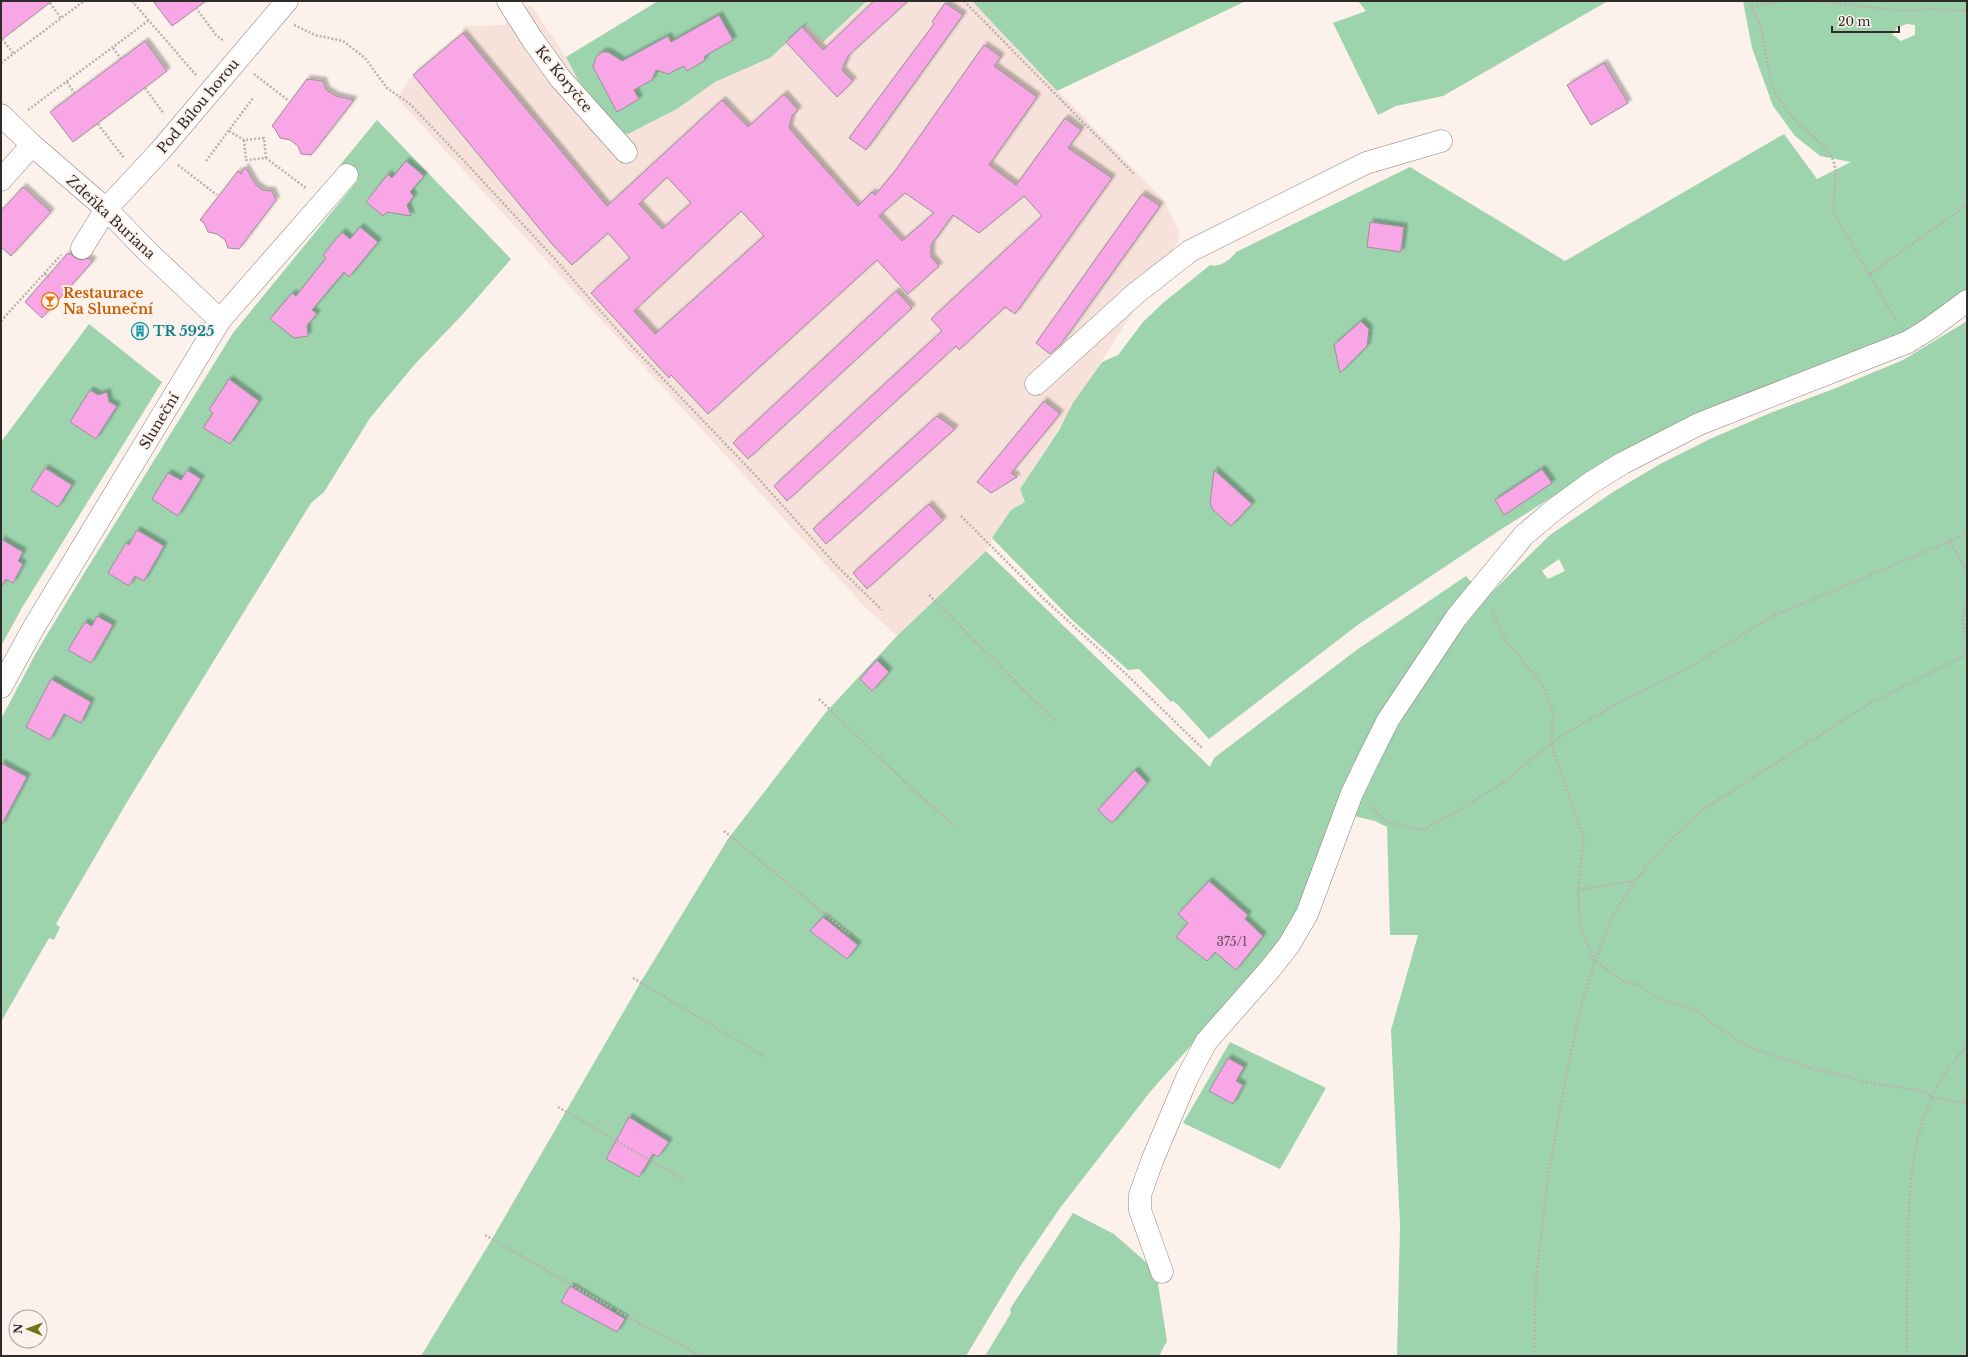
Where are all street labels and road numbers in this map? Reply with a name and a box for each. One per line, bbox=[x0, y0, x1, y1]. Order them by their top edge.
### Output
street label: Ke Koryčce bbox=[532, 42, 596, 116]
street label: Pod Bílou horou bbox=[153, 54, 243, 157]
street label: Zdeňka Buriana bbox=[63, 171, 159, 263]
street label: Sluneční bbox=[135, 389, 183, 452]

